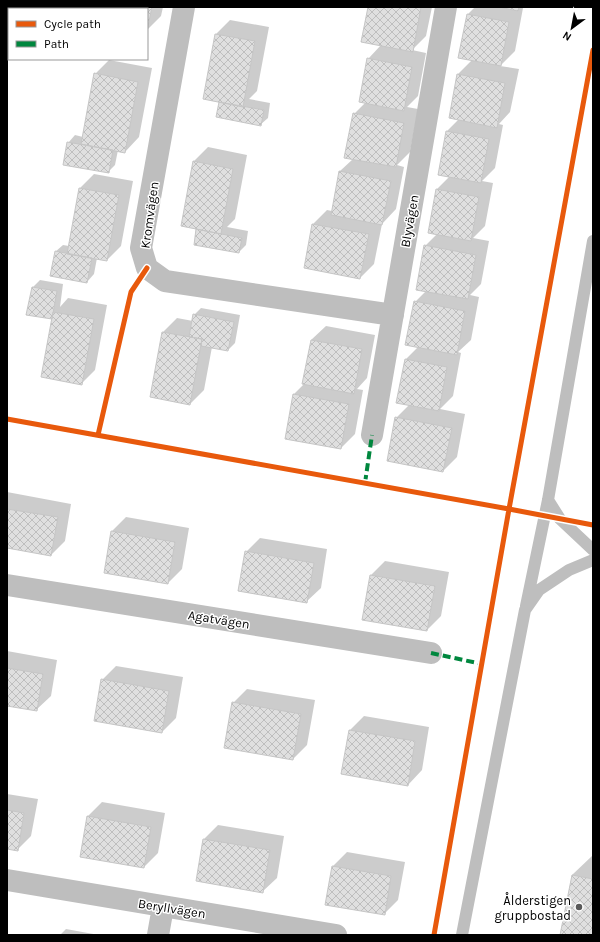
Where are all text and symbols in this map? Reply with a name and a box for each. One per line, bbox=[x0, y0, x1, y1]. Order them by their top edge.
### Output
legend bbox=[8, 8, 148, 60]
north arrow bbox=[552, 8, 592, 48]
text: Cycle path bbox=[44, 17, 101, 31]
text: N bbox=[560, 28, 574, 44]
text: Path bbox=[44, 37, 69, 51]
street label: Kromvägen bbox=[137, 181, 162, 249]
street label: Blyvägen bbox=[397, 194, 422, 249]
street label: Agatvägen bbox=[187, 607, 251, 632]
place label: Ålderstigen gruppbostad bbox=[495, 892, 571, 923]
street label: Beryllvägen bbox=[137, 896, 207, 921]
marker: Ålderstigen gruppbostad bbox=[574, 902, 584, 912]

